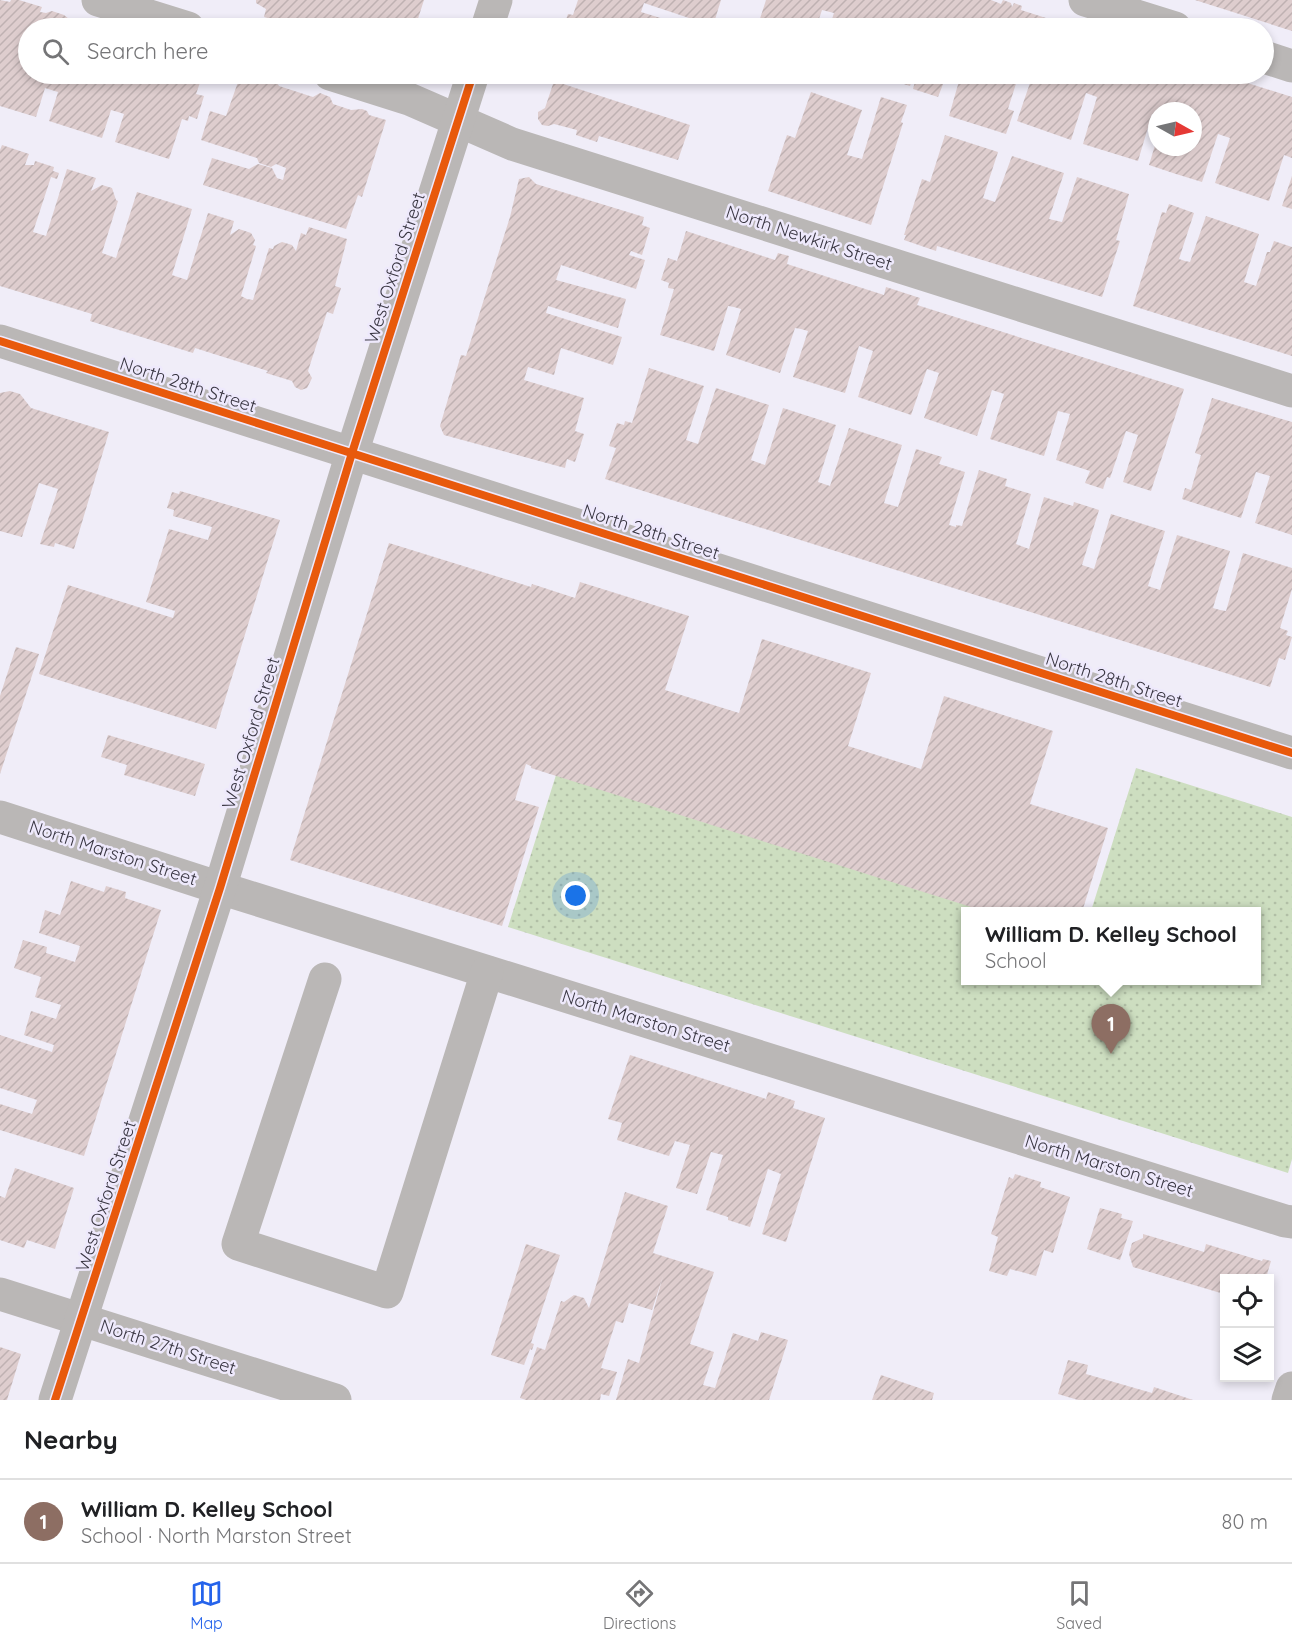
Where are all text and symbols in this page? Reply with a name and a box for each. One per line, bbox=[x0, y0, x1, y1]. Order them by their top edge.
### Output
search box bbox=[18, 18, 1274, 84]
icon: search bbox=[39, 35, 72, 68]
text: Search here bbox=[87, 37, 208, 65]
north arrow bbox=[1148, 102, 1202, 156]
street label: West Oxford Street bbox=[359, 189, 430, 346]
street label: North Newkirk Street bbox=[723, 200, 895, 275]
street label: North 28th Street bbox=[117, 352, 259, 417]
street label: North 28th Street bbox=[580, 499, 722, 564]
street label: North 28th Street bbox=[1043, 647, 1185, 712]
street label: West Oxford Street bbox=[217, 654, 285, 811]
street label: North Marston Street bbox=[27, 815, 200, 890]
your location bbox=[561, 881, 590, 910]
popup bbox=[961, 907, 1261, 985]
text: William D. Kelley School bbox=[985, 920, 1237, 948]
text: School bbox=[985, 948, 1047, 973]
street label: North Marston Street bbox=[559, 984, 733, 1057]
pin: 1 bbox=[1092, 1004, 1130, 1054]
street label: West Oxford Street bbox=[70, 1117, 141, 1274]
street label: North Marston Street bbox=[1022, 1129, 1196, 1202]
map controls bbox=[1220, 1274, 1274, 1382]
button: locate bbox=[1220, 1274, 1274, 1328]
street label: North 27th Street bbox=[97, 1314, 239, 1379]
button: layers bbox=[1220, 1328, 1274, 1382]
text: Nearby bbox=[24, 1423, 118, 1456]
text: William D. Kelley School bbox=[81, 1495, 333, 1523]
text: 1 bbox=[40, 1509, 47, 1534]
text: 80 m bbox=[1222, 1509, 1268, 1534]
text: School · North Marston Street bbox=[81, 1523, 352, 1548]
tab: Map bbox=[190, 1577, 223, 1633]
tab: Directions bbox=[603, 1577, 676, 1633]
tab: Saved bbox=[1056, 1577, 1102, 1633]

